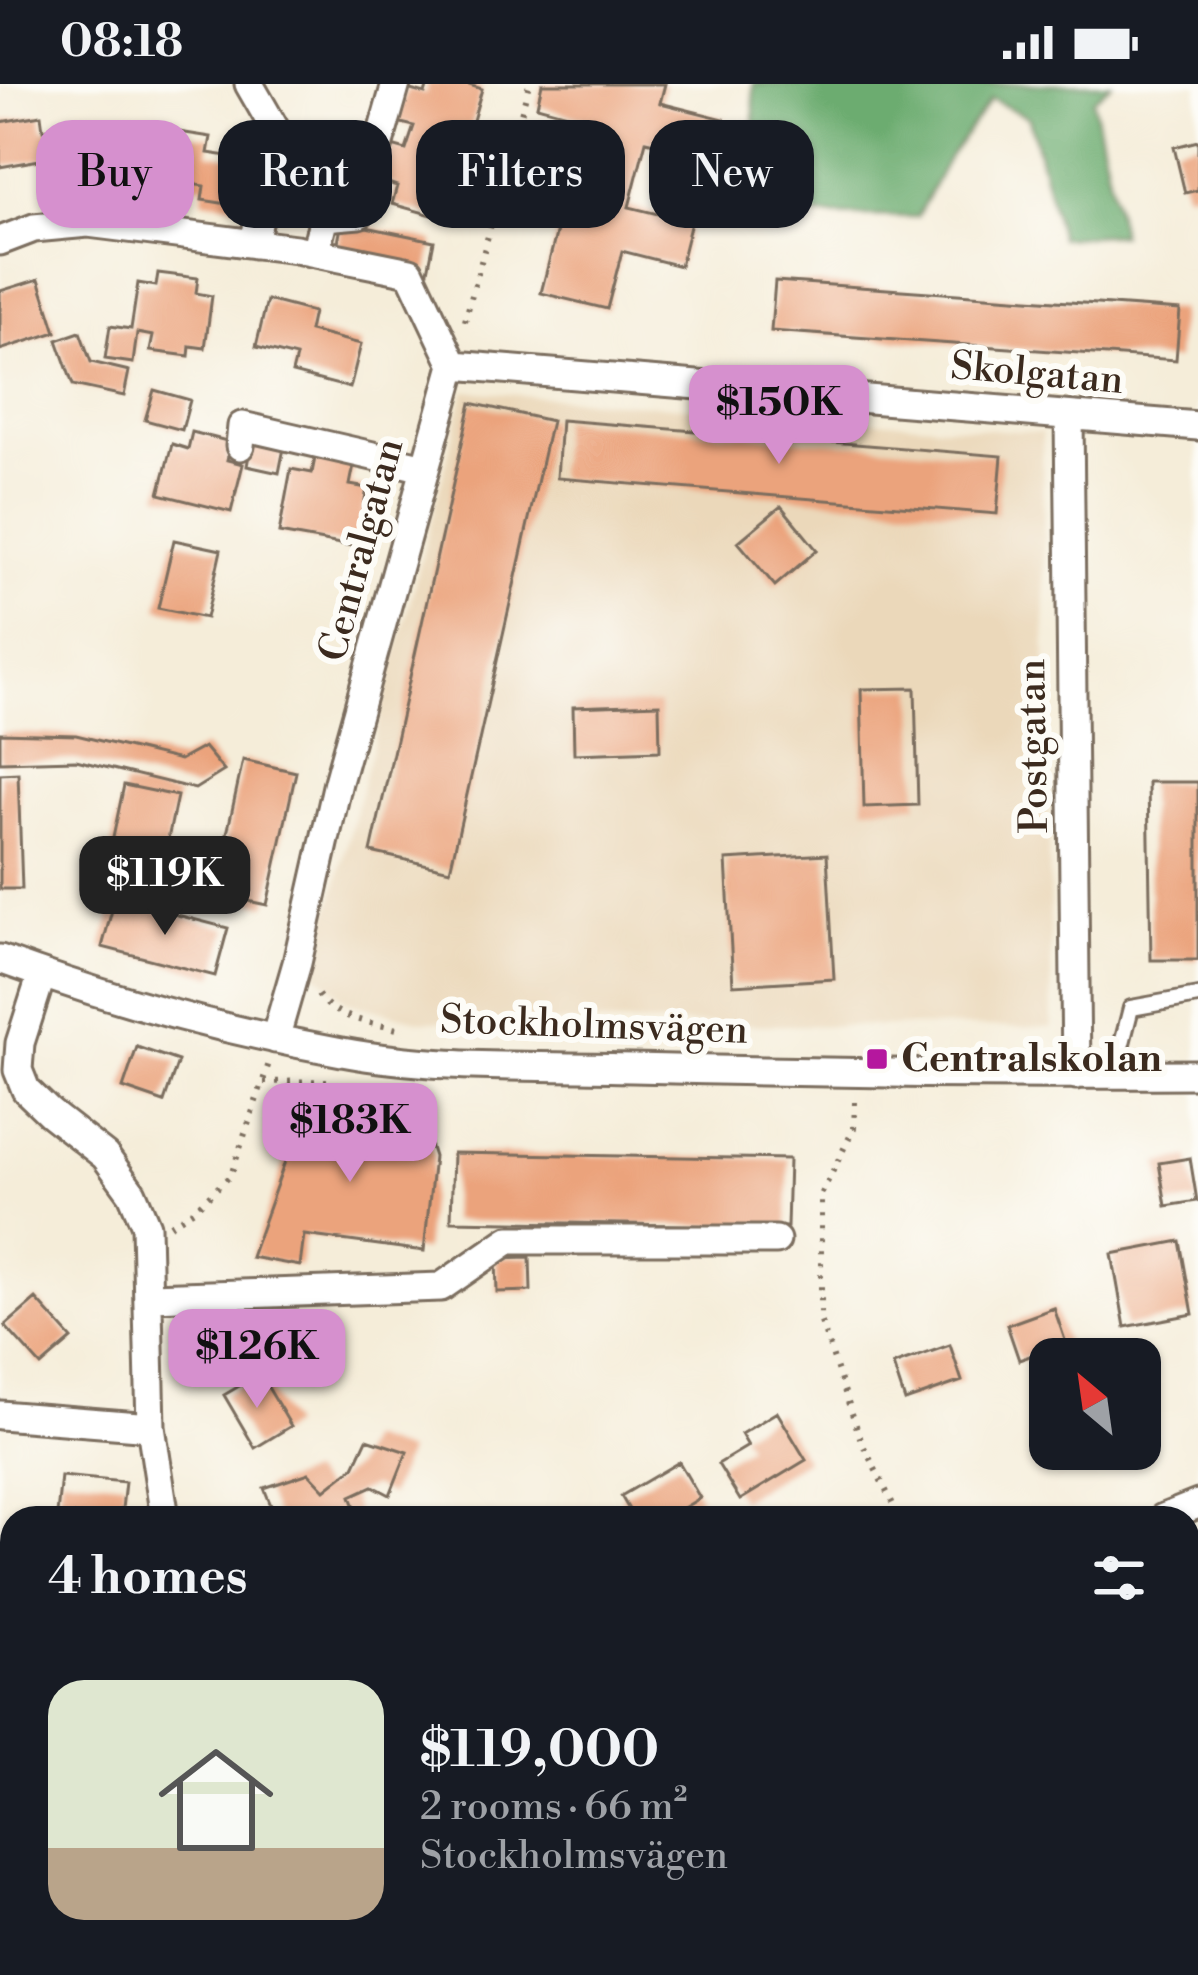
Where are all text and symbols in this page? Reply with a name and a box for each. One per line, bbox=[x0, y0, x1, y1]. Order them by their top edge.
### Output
text: 08:18 bbox=[60, 14, 183, 71]
chip: Buy bbox=[36, 120, 194, 228]
chip: Rent bbox=[218, 120, 392, 228]
chip: Filters bbox=[416, 120, 625, 228]
chip: New bbox=[649, 120, 814, 228]
street label: Skolgatan bbox=[949, 342, 1125, 406]
pin: $150K bbox=[695, 365, 863, 467]
text: $150K bbox=[716, 379, 842, 428]
street label: Centralgatan bbox=[309, 433, 415, 667]
street label: Postgatan bbox=[1008, 658, 1060, 834]
pin: $119K bbox=[81, 836, 249, 938]
text: $119K bbox=[106, 850, 224, 899]
street label: Stockholmsvägen bbox=[439, 996, 749, 1056]
place label: Centralskolan bbox=[901, 1035, 1162, 1084]
marker: Centralskolan bbox=[864, 1046, 890, 1072]
pin: $183K bbox=[266, 1083, 434, 1185]
text: $183K bbox=[289, 1097, 411, 1146]
pin: $126K bbox=[173, 1309, 341, 1411]
text: $126K bbox=[195, 1323, 319, 1372]
north arrow bbox=[1029, 1338, 1161, 1470]
map controls bbox=[1029, 1338, 1161, 1470]
icon: filters bbox=[1086, 1545, 1152, 1611]
text: 4 homes bbox=[48, 1546, 248, 1610]
text: $119,000 bbox=[420, 1719, 659, 1783]
icon: home bbox=[144, 1728, 288, 1872]
text: 2 rooms · 66 m² bbox=[420, 1783, 687, 1832]
text: Stockholmsvägen bbox=[420, 1832, 728, 1881]

